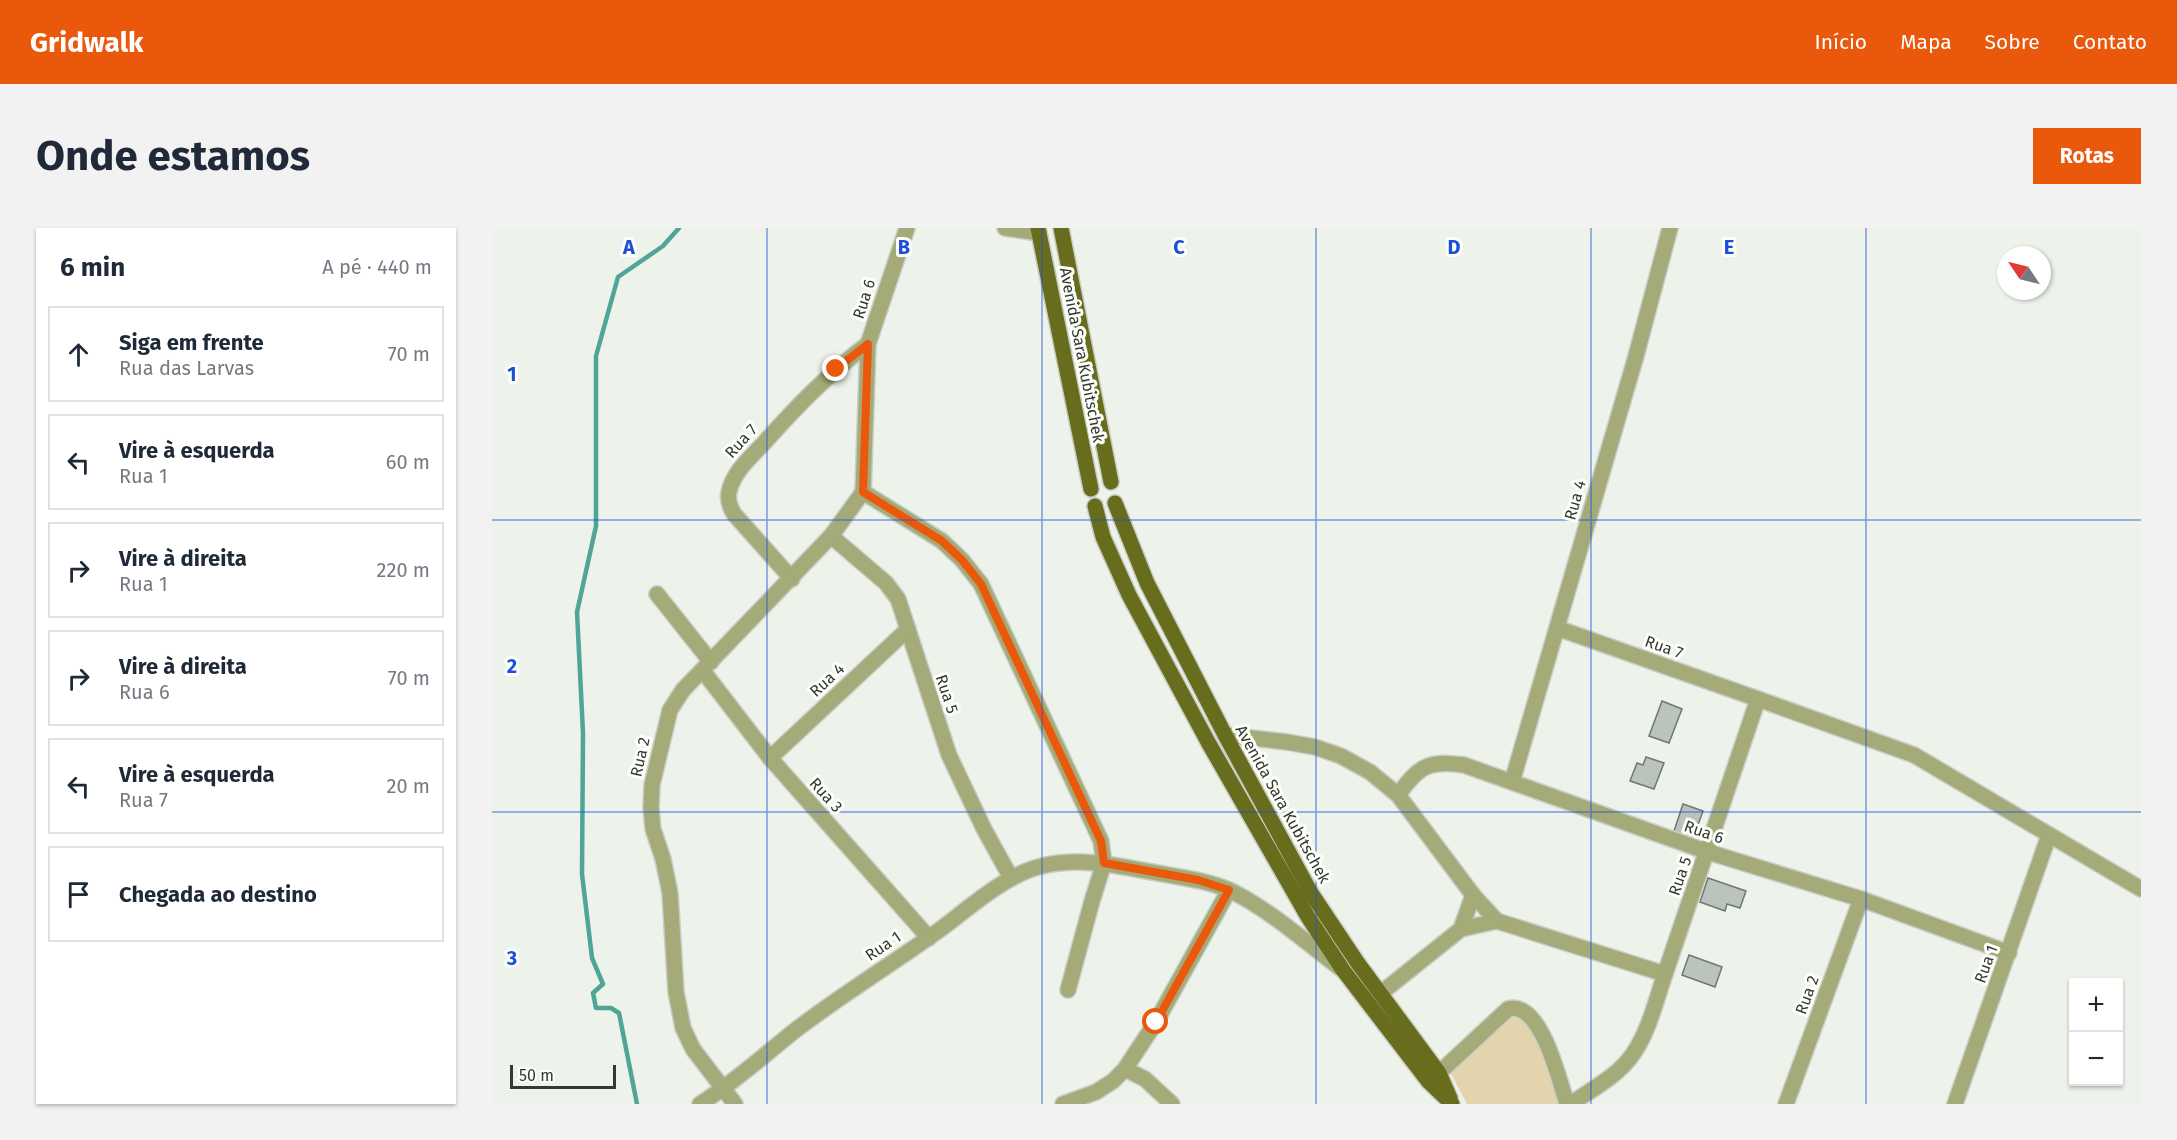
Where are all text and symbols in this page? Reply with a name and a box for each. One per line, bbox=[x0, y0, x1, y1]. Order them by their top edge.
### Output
text: Gridwalk bbox=[30, 26, 143, 59]
text: Início bbox=[1814, 29, 1867, 55]
text: Mapa bbox=[1900, 29, 1952, 55]
text: Sobre bbox=[1985, 29, 2040, 55]
text: Contato bbox=[2073, 29, 2147, 55]
button: Rotas bbox=[2033, 128, 2141, 184]
text: Onde estamos bbox=[36, 131, 310, 181]
text: A bbox=[622, 235, 636, 259]
text: B bbox=[898, 235, 910, 259]
text: C bbox=[1173, 235, 1185, 259]
text: D bbox=[1447, 235, 1461, 259]
text: E bbox=[1724, 235, 1734, 259]
north arrow bbox=[1997, 246, 2051, 300]
text: 6 min bbox=[60, 252, 125, 283]
text: A pé · 440 m bbox=[322, 255, 432, 279]
street label: Avenida Sara Kubitschek bbox=[1056, 266, 1108, 445]
street label: Rua 6 bbox=[849, 277, 879, 321]
text: Siga em frente bbox=[119, 329, 264, 356]
icon: ahead bbox=[62, 338, 95, 371]
text: 70 m bbox=[388, 342, 430, 366]
route end bbox=[822, 355, 848, 381]
text: Rua das Larvas bbox=[119, 356, 254, 380]
text: 1 bbox=[507, 362, 517, 386]
street label: Rua 7 bbox=[721, 420, 761, 462]
text: Vire à esquerda bbox=[119, 437, 275, 464]
icon: left bbox=[62, 446, 95, 479]
text: 60 m bbox=[386, 450, 430, 474]
text: Rua 1 bbox=[119, 464, 168, 488]
street label: Rua 4 bbox=[1560, 477, 1590, 522]
text: Vire à direita bbox=[119, 545, 247, 572]
icon: right bbox=[62, 554, 95, 587]
text: 220 m bbox=[377, 558, 430, 582]
text: Rua 1 bbox=[119, 572, 168, 596]
street label: Rua 7 bbox=[1642, 632, 1686, 662]
text: Vire à direita bbox=[119, 653, 247, 680]
text: 2 bbox=[507, 654, 517, 678]
street label: Rua 4 bbox=[806, 659, 849, 701]
icon: right bbox=[62, 662, 95, 695]
text: 70 m bbox=[388, 666, 430, 690]
street label: Rua 5 bbox=[932, 672, 962, 716]
text: Rua 6 bbox=[119, 680, 170, 704]
street label: Avenida Sara Kubitschek bbox=[1232, 722, 1335, 887]
street label: Rua 2 bbox=[626, 735, 654, 779]
text: Vire à esquerda bbox=[119, 761, 275, 788]
icon: left bbox=[62, 770, 95, 803]
text: 20 m bbox=[387, 774, 430, 798]
street label: Rua 3 bbox=[806, 774, 846, 816]
text: Rua 7 bbox=[119, 788, 168, 812]
street label: Rua 6 bbox=[1682, 816, 1726, 848]
street label: Rua 5 bbox=[1665, 854, 1695, 898]
icon: arrive bbox=[62, 878, 95, 911]
text: Chegada ao destino bbox=[119, 881, 317, 908]
street label: Rua 1 bbox=[862, 927, 904, 965]
street label: Rua 1 bbox=[1970, 942, 2002, 986]
text: 3 bbox=[506, 946, 517, 970]
street label: Rua 2 bbox=[1791, 973, 1823, 1017]
map controls bbox=[2069, 978, 2123, 1086]
button: + bbox=[2069, 978, 2123, 1032]
route start bbox=[1142, 1008, 1168, 1034]
button: − bbox=[2069, 1032, 2123, 1086]
scale bar bbox=[510, 1062, 616, 1090]
text: 50 m bbox=[519, 1066, 554, 1085]

